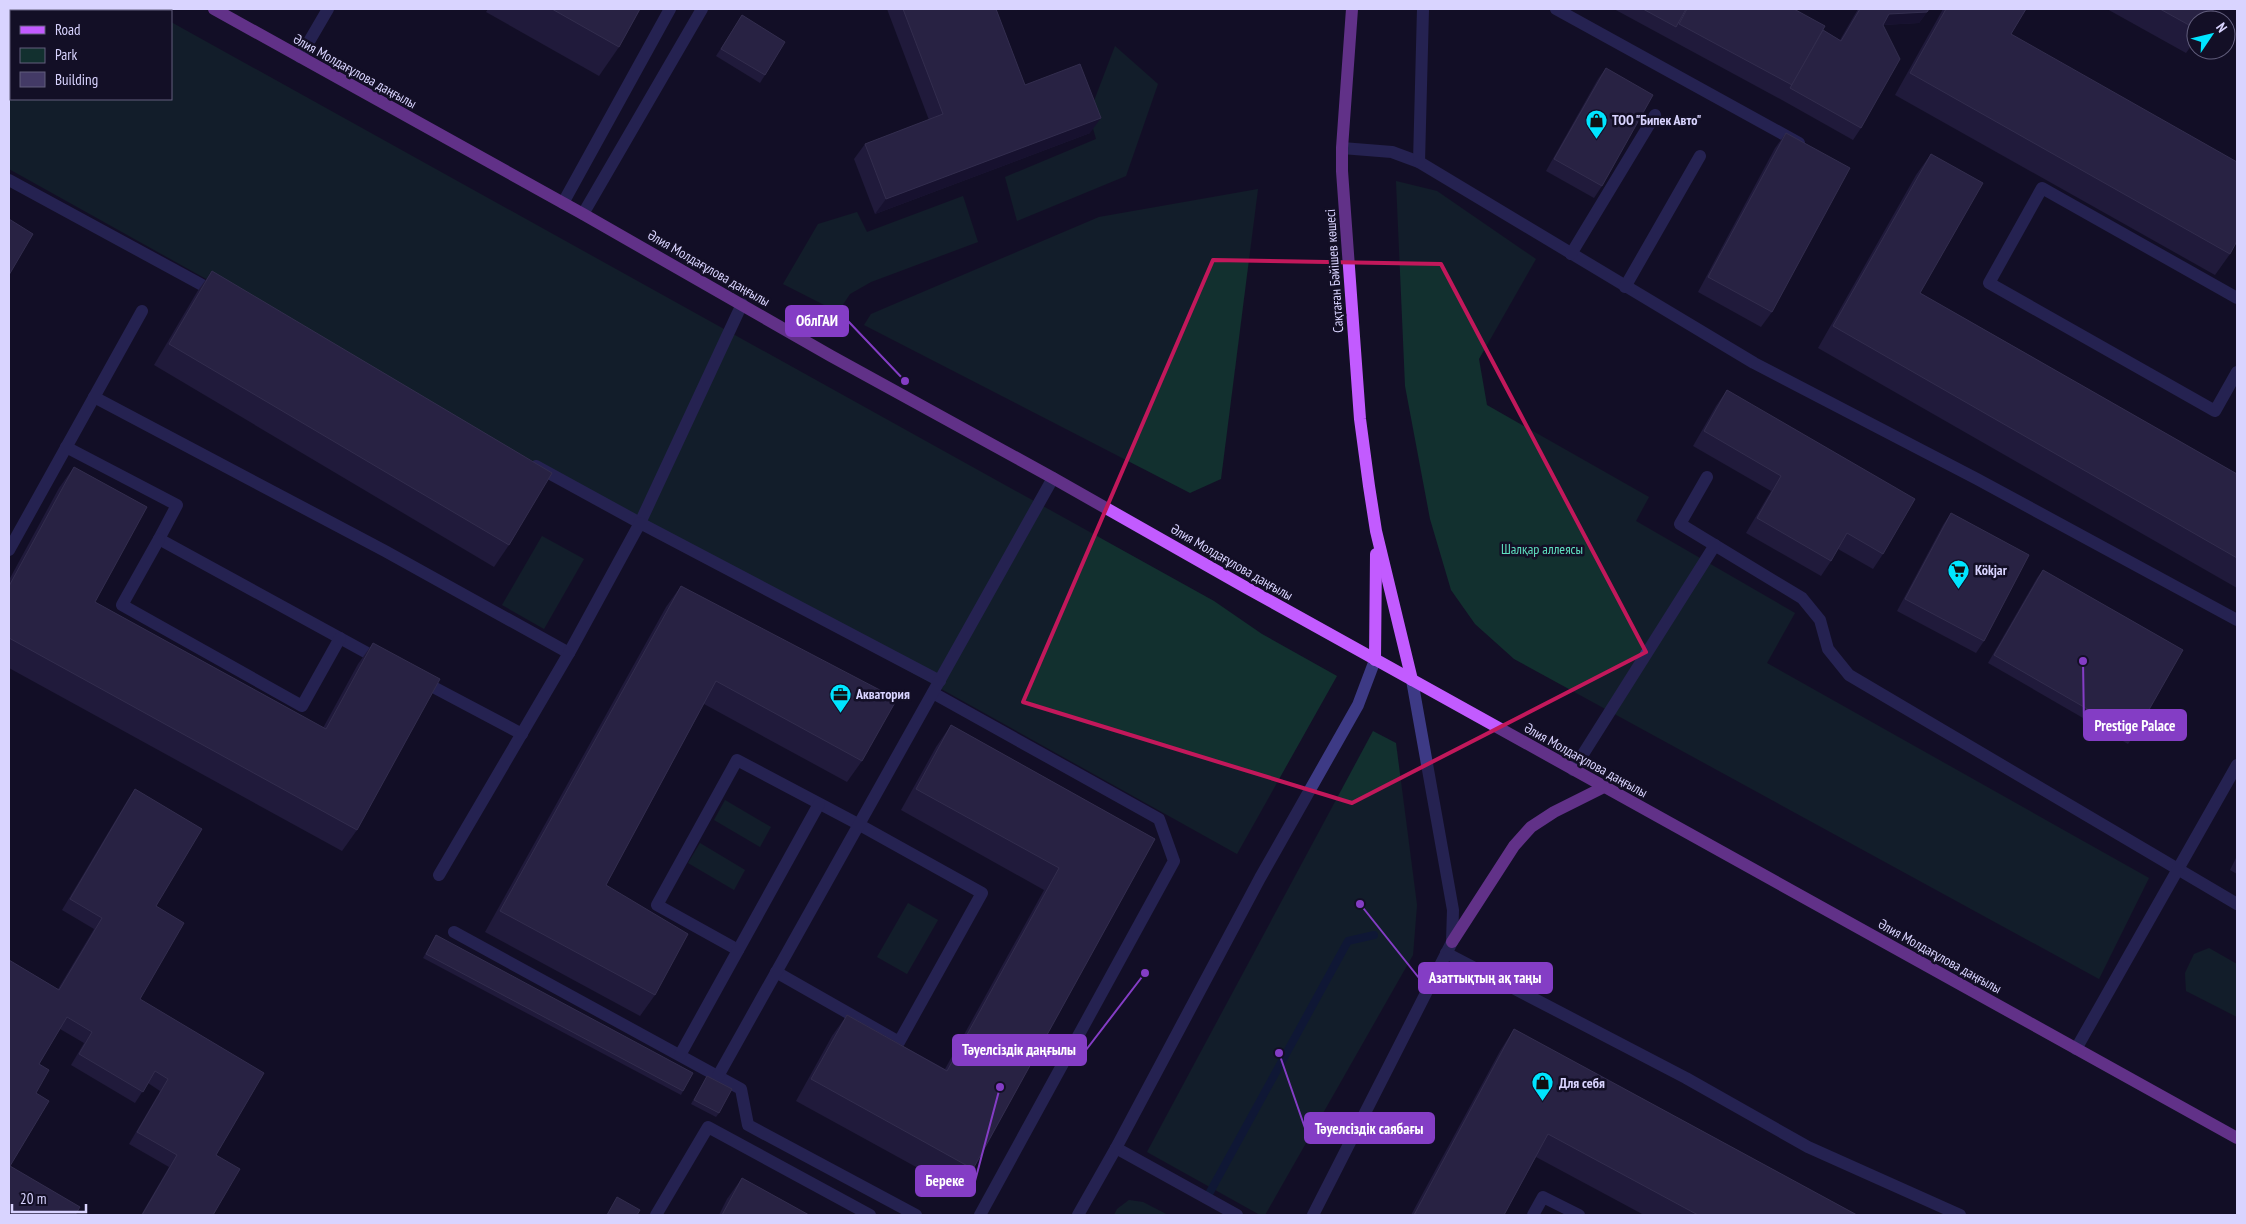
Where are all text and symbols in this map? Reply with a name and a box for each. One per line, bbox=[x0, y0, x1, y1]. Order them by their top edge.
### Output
legend bbox=[10, 10, 172, 100]
north arrow bbox=[2186, 10, 2236, 60]
text: N bbox=[2212, 19, 2231, 36]
text: Road bbox=[55, 20, 81, 39]
street label: Әлия Молдағұлова даңғылы bbox=[290, 30, 420, 112]
text: Park bbox=[55, 45, 77, 64]
text: Building bbox=[55, 70, 98, 89]
shop icon: ТОО "Бипек Авто" bbox=[1584, 108, 1608, 139]
place label: ТОО "Бипек Авто" bbox=[1612, 111, 1702, 129]
street label: Сақтаған Бәйішев көшесі bbox=[1321, 209, 1347, 333]
street label: Әлия Молдағұлова даңғылы bbox=[645, 226, 773, 310]
callout: ОблГАИ bbox=[786, 306, 848, 336]
text: ОблГАИ bbox=[796, 311, 838, 330]
street label: Әлия Молдағұлова даңғылы bbox=[1168, 520, 1296, 604]
park label: Шалқар аллеясы bbox=[1501, 540, 1583, 558]
supermarket icon: Kökjar bbox=[1947, 558, 1971, 589]
place label: Kökjar bbox=[1975, 561, 2008, 579]
office icon: Акватория bbox=[828, 682, 852, 713]
place label: Акватория bbox=[855, 685, 910, 703]
callout: Prestige Palace bbox=[2084, 710, 2186, 740]
text: Prestige Palace bbox=[2094, 716, 2176, 735]
street label: Әлия Молдағұлова даңғылы bbox=[1521, 719, 1651, 801]
street label: Әлия Молдағұлова даңғылы bbox=[1875, 915, 2005, 997]
callout: Азаттықтың ақ таңы bbox=[1419, 963, 1552, 993]
text: Азаттықтың ақ таңы bbox=[1428, 968, 1541, 987]
callout: Тәуелсіздік даңғылы bbox=[953, 1035, 1086, 1065]
text: Тәуелсіздік даңғылы bbox=[962, 1040, 1076, 1059]
shop icon: Для себя bbox=[1531, 1071, 1555, 1102]
place label: Для себя bbox=[1559, 1074, 1605, 1092]
callout: Тәуелсіздік саябағы bbox=[1305, 1113, 1434, 1143]
text: Тәуелсіздік саябағы bbox=[1315, 1119, 1423, 1138]
callout: Береке bbox=[916, 1166, 975, 1196]
text: Береке bbox=[925, 1171, 965, 1190]
scale bar bbox=[12, 1182, 86, 1214]
text: 20 m bbox=[20, 1189, 46, 1208]

